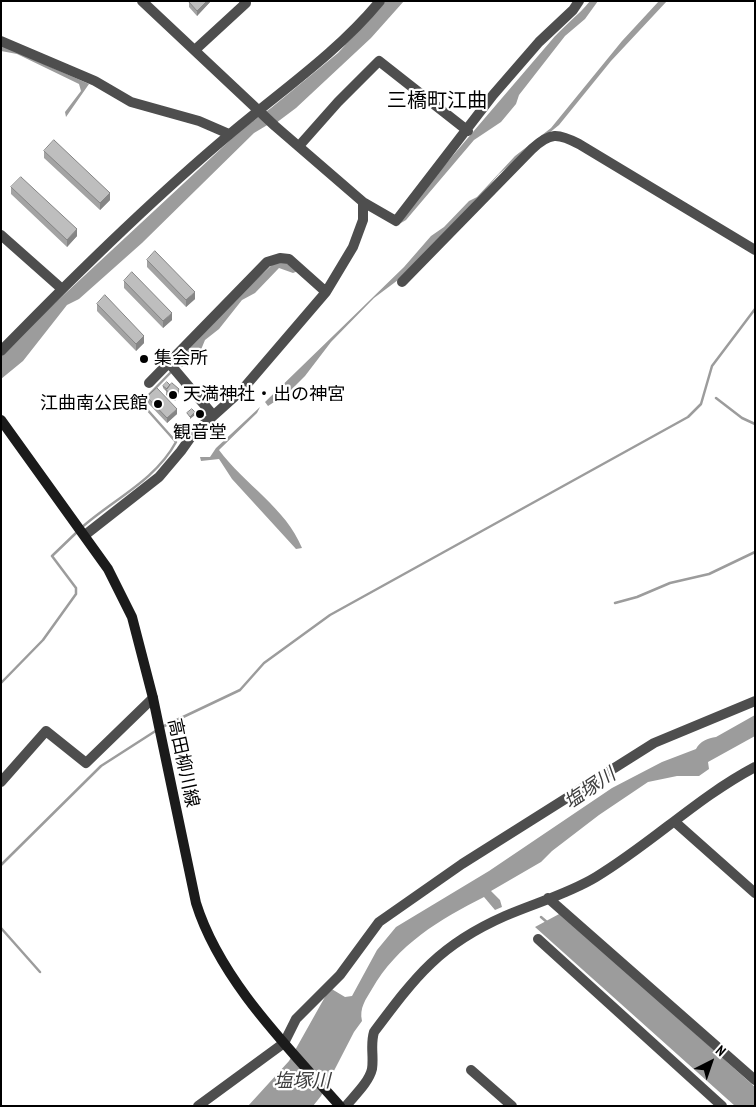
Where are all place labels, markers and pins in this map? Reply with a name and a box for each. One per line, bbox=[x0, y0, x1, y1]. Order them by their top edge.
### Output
place label: 集会所 bbox=[154, 348, 208, 370]
marker: 集会所 bbox=[138, 353, 150, 365]
place label: 天満神社・出の神宮 bbox=[183, 384, 345, 406]
marker: 天満神社・出の神宮 bbox=[167, 389, 179, 401]
place label: 江曲南公民館 bbox=[40, 393, 148, 415]
marker: 江曲南公民館 bbox=[152, 398, 164, 410]
marker: 観音堂 bbox=[194, 408, 206, 420]
place label: 観音堂 bbox=[173, 422, 227, 444]

